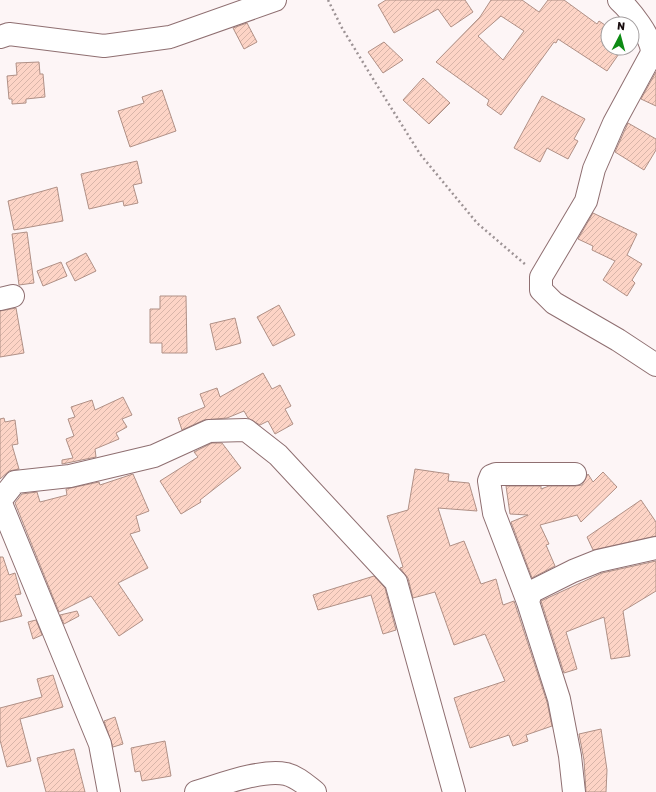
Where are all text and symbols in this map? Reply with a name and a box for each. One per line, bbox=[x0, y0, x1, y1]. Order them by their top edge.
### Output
north arrow bbox=[600, 16, 640, 56]
text: N bbox=[616, 20, 626, 33]

